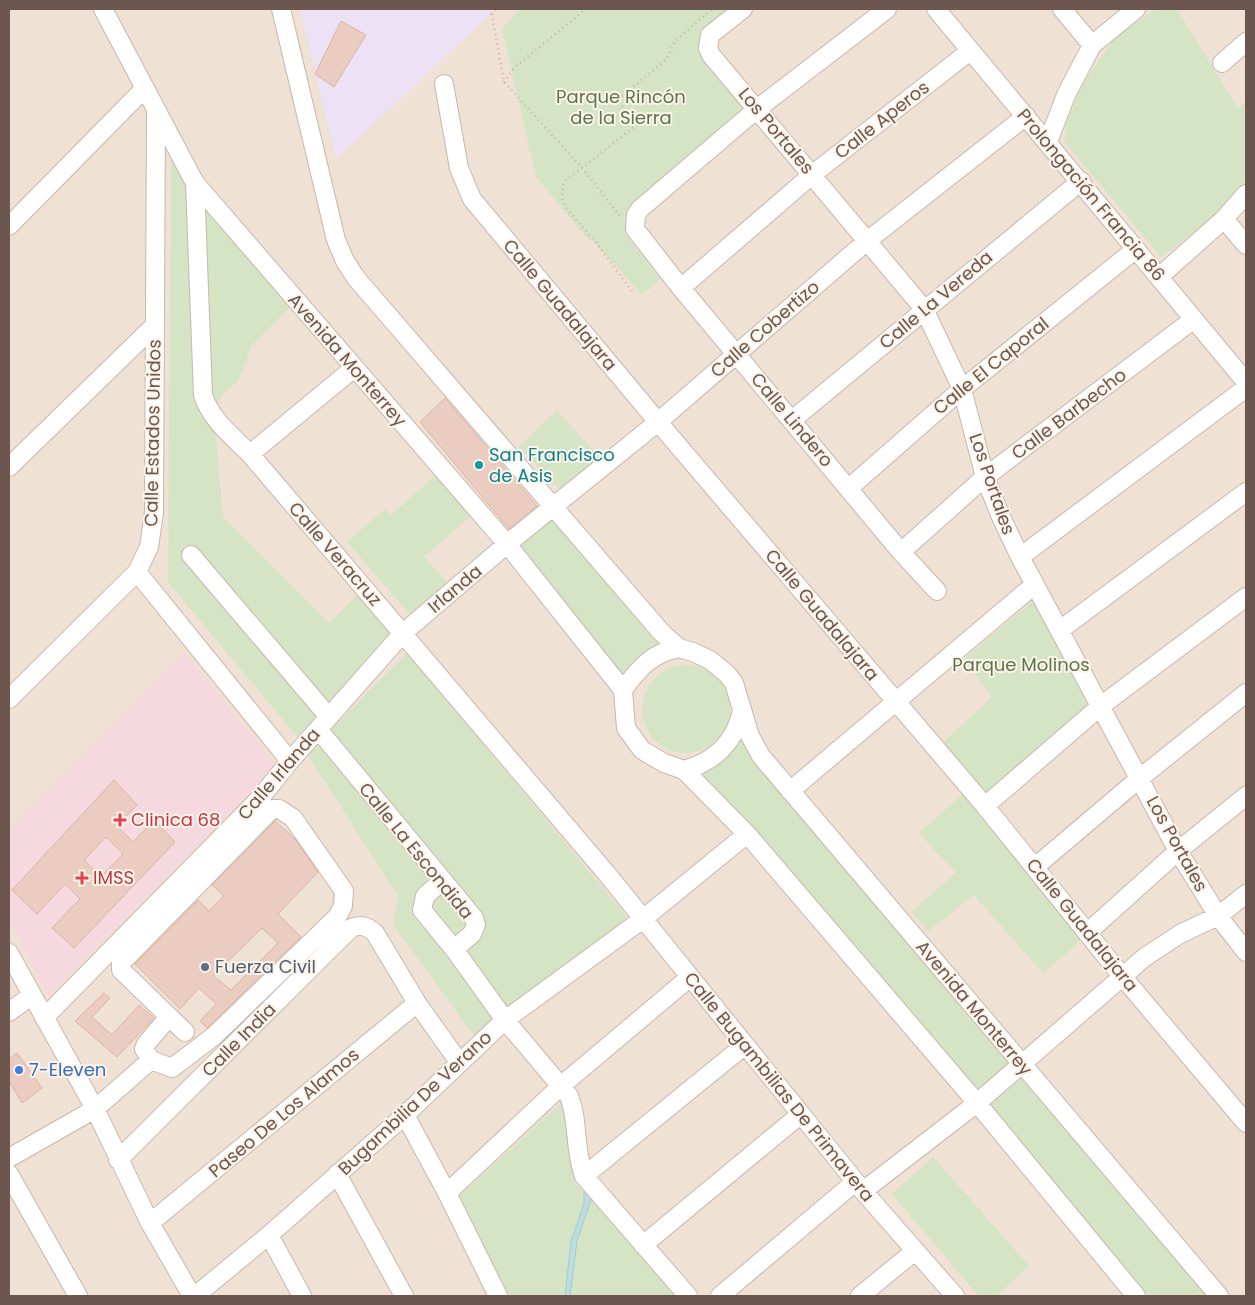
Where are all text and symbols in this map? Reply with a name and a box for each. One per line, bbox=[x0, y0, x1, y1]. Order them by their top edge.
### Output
street label: Calle Aperos bbox=[829, 75, 934, 165]
street label: Los Portales bbox=[733, 82, 820, 179]
park label: Parque Rincón de la Sierra bbox=[556, 84, 686, 130]
street label: Prolongación Francia 86 bbox=[1012, 103, 1171, 286]
street label: Calle Guadalajara bbox=[498, 233, 623, 376]
street label: Calle La Vereda bbox=[874, 245, 998, 355]
street label: Calle Cobertizo bbox=[705, 274, 825, 383]
street label: Avenida Monterrey bbox=[282, 288, 412, 432]
street label: Calle El Caporal bbox=[927, 311, 1054, 420]
street label: Calle Estados Unidos bbox=[138, 339, 167, 527]
street label: Calle Barbecho bbox=[1006, 362, 1131, 465]
street label: Calle Lindero bbox=[745, 367, 839, 472]
street label: Los Portales bbox=[963, 430, 1022, 538]
place label: San Francisco de Asis bbox=[489, 442, 615, 488]
marker: San Francisco de Asis bbox=[473, 459, 485, 471]
street label: Calle Veracruz bbox=[283, 496, 388, 611]
street label: Calle Guadalajara bbox=[760, 543, 885, 686]
street label: Irlanda bbox=[422, 559, 487, 619]
park label: Parque Molinos bbox=[952, 652, 1090, 677]
street label: Calle Irlanda bbox=[232, 722, 326, 825]
street label: Calle La Escondida bbox=[353, 777, 479, 924]
street label: Los Portales bbox=[1141, 791, 1214, 896]
place label: Clinica 68 bbox=[131, 807, 220, 832]
marker: Clinica 68 bbox=[113, 813, 127, 827]
street label: Calle Guadalajara bbox=[1021, 853, 1144, 997]
place label: IMSS bbox=[93, 865, 134, 890]
marker: IMSS bbox=[75, 871, 89, 885]
street label: Avenida Monterrey bbox=[910, 935, 1038, 1081]
place label: Fuerza Civil bbox=[215, 954, 316, 979]
marker: Fuerza Civil bbox=[199, 961, 211, 973]
street label: Calle Bugambilias De Primavera bbox=[679, 966, 880, 1207]
street label: Calle India bbox=[196, 997, 281, 1082]
street label: Bugambilia De Verano bbox=[332, 1025, 497, 1181]
street label: Paseo De Los Alamos bbox=[203, 1042, 364, 1183]
place label: 7-Eleven bbox=[29, 1057, 106, 1082]
marker: 7-Eleven bbox=[13, 1064, 25, 1076]

